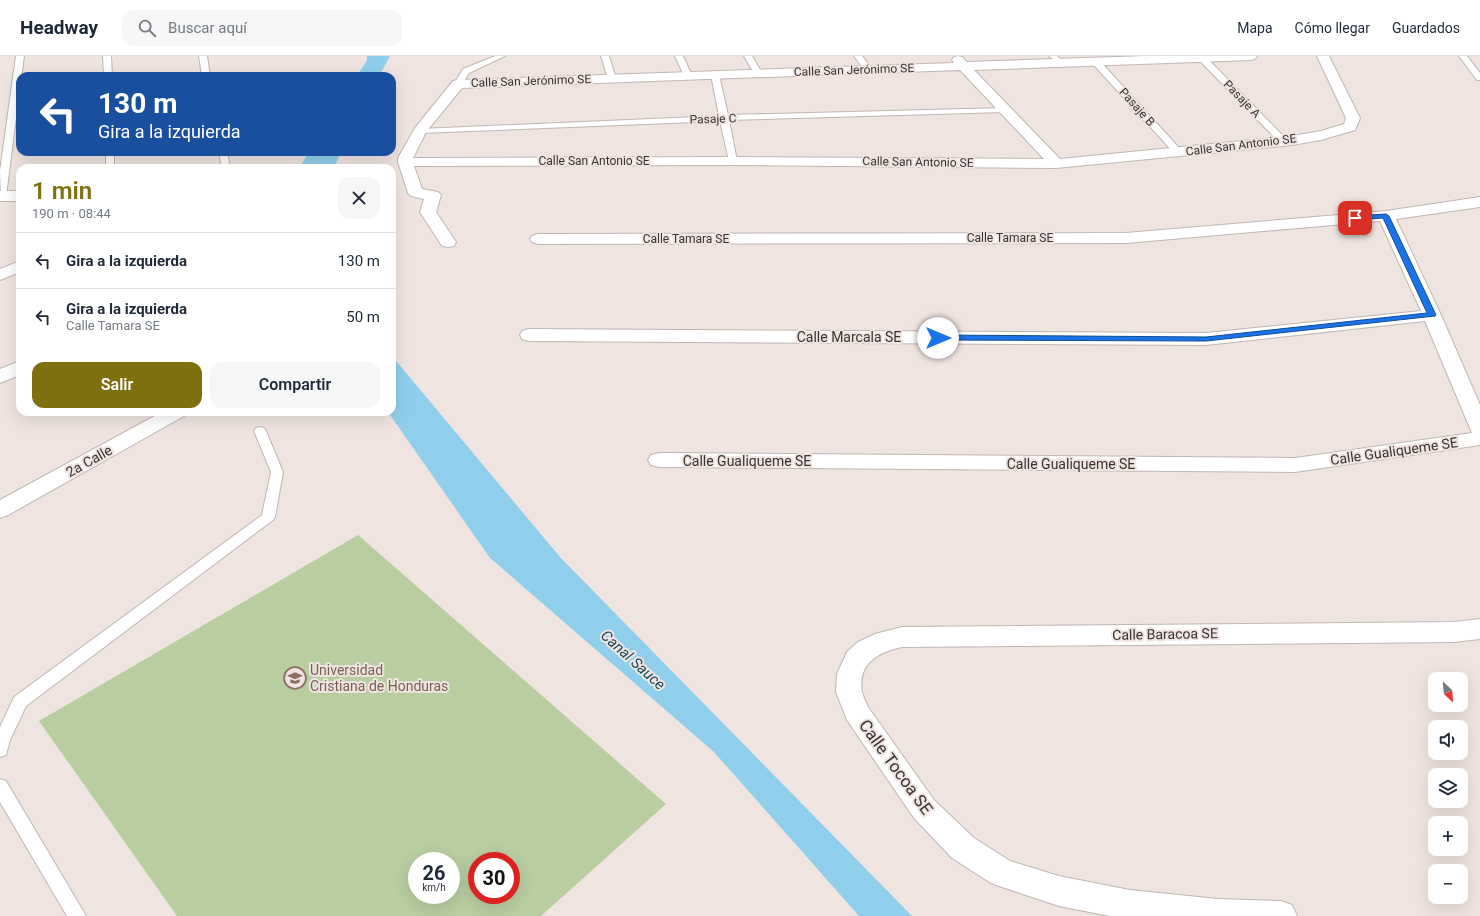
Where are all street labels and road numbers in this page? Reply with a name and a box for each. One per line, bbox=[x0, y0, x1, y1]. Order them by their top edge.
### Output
street label: Calle San Jerónimo SE bbox=[794, 61, 915, 79]
street label: Calle San Jerónimo SE bbox=[471, 72, 592, 90]
street label: Pasaje A bbox=[1221, 77, 1263, 121]
street label: Pasaje B bbox=[1116, 85, 1158, 129]
street label: Pasaje C bbox=[689, 111, 737, 127]
street label: Calle San Antonio SE bbox=[1185, 131, 1297, 159]
street label: Calle San Antonio SE bbox=[538, 154, 650, 168]
street label: Calle San Antonio SE bbox=[862, 154, 974, 170]
street label: Calle Tamara SE bbox=[967, 231, 1053, 245]
street label: Calle Tamara SE bbox=[643, 232, 729, 246]
street label: Calle Marcala SE bbox=[797, 329, 901, 345]
street label: Calle Gualiqueme SE bbox=[1329, 434, 1459, 468]
street label: 2a Calle bbox=[63, 442, 115, 480]
street label: Calle Gualiqueme SE bbox=[683, 453, 811, 469]
street label: Calle Gualiqueme SE bbox=[1007, 456, 1135, 472]
street label: Calle Baracoa SE bbox=[1112, 625, 1218, 643]
street label: Calle Tocoa SE bbox=[855, 716, 937, 819]

